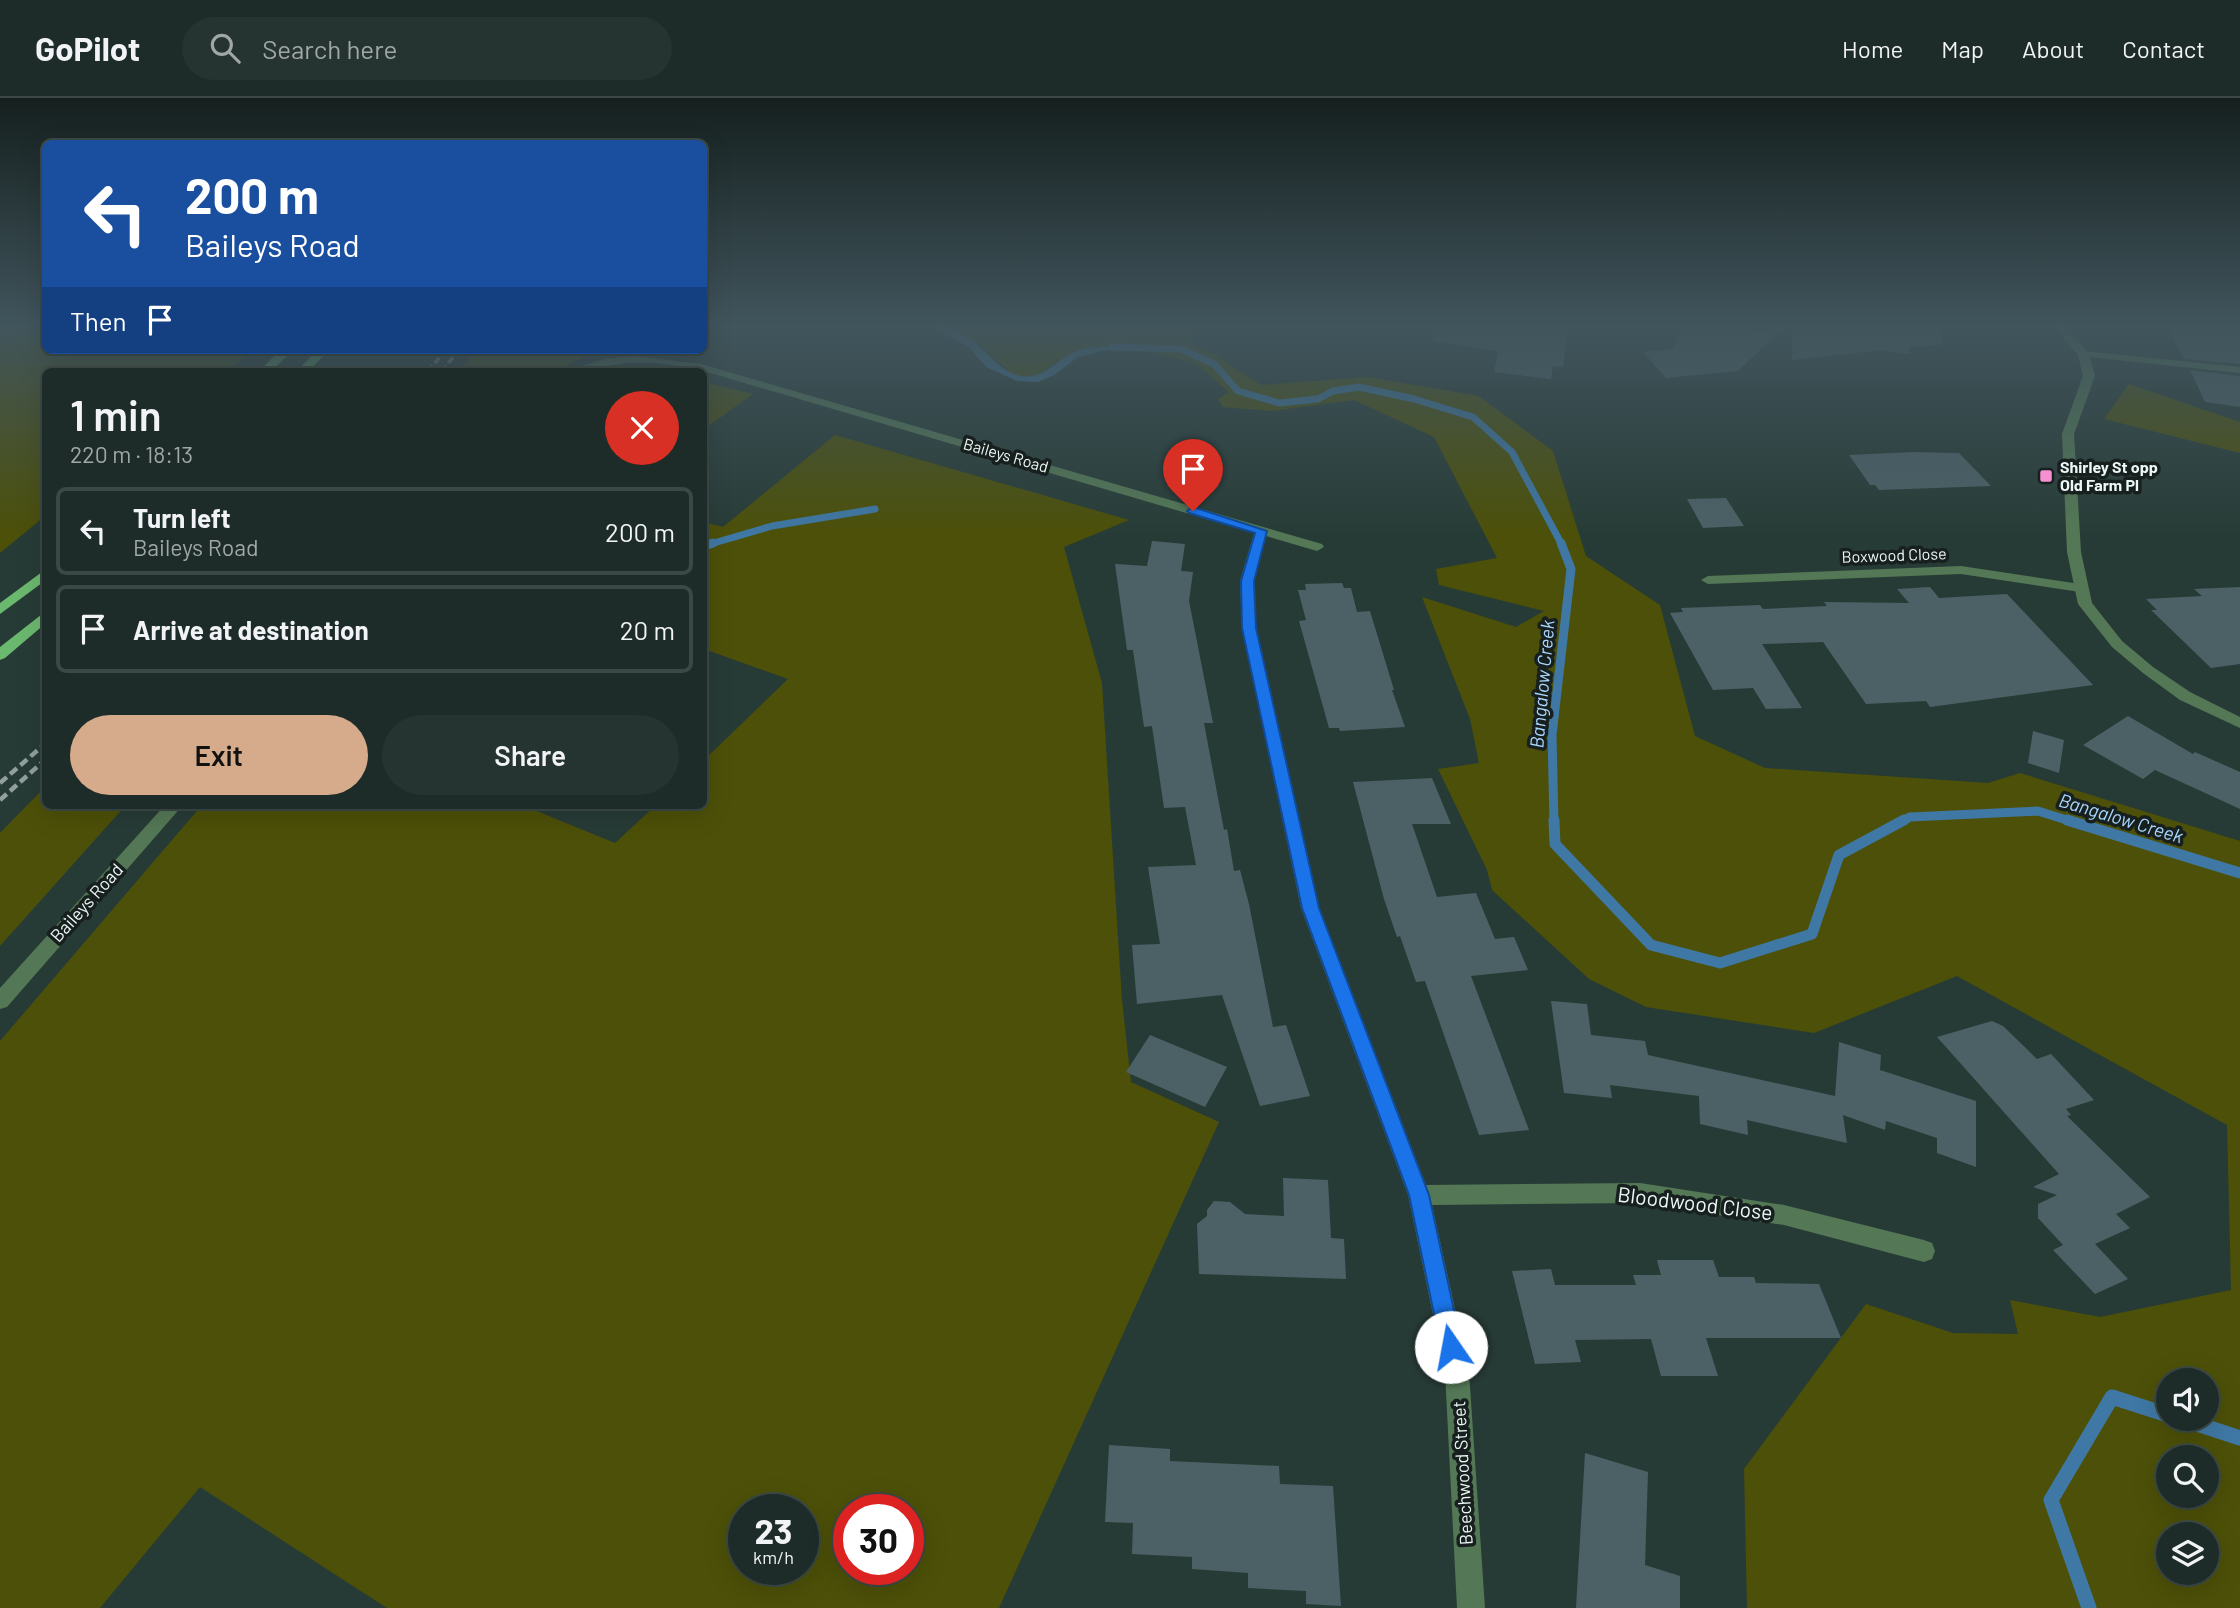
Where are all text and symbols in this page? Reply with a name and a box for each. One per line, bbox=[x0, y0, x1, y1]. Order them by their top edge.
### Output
search box bbox=[182, 17, 672, 80]
text: GoPilot bbox=[35, 28, 140, 68]
icon: search bbox=[206, 29, 244, 67]
text: Search here bbox=[262, 33, 397, 64]
text: Home bbox=[1842, 34, 1903, 63]
text: Map bbox=[1941, 34, 1984, 63]
text: About bbox=[2022, 34, 2084, 63]
text: Contact bbox=[2122, 34, 2205, 63]
text: 200 m bbox=[185, 165, 319, 224]
icon: left bbox=[70, 168, 161, 259]
text: Baileys Road bbox=[185, 225, 360, 263]
icon: arrive bbox=[141, 301, 179, 339]
text: Then bbox=[70, 305, 127, 336]
text: 1 min bbox=[70, 389, 162, 439]
button: close bbox=[605, 391, 679, 465]
street label: Baileys Road bbox=[962, 433, 1051, 476]
pin bbox=[1163, 439, 1223, 511]
text: 220 m · 18:13 bbox=[70, 440, 193, 468]
icon: arrive bbox=[1174, 450, 1212, 488]
place label: Shirley St opp Old Farm Pl bbox=[2060, 457, 2158, 494]
marker: Shirley St opp Old Farm Pl bbox=[2038, 468, 2054, 484]
text: Turn left bbox=[133, 502, 231, 533]
icon: left bbox=[74, 512, 112, 550]
text: 200 m bbox=[605, 516, 675, 547]
text: Baileys Road bbox=[133, 533, 259, 561]
street label: Boxwood Close bbox=[1841, 543, 1947, 566]
icon: arrive bbox=[74, 610, 112, 648]
text: Arrive at destination bbox=[133, 614, 369, 645]
text: 20 m bbox=[620, 614, 675, 645]
water label: Bangalow Creek bbox=[1524, 618, 1559, 749]
button: Exit bbox=[70, 715, 368, 795]
button: Share bbox=[382, 715, 679, 795]
water label: Bangalow Creek bbox=[2056, 788, 2187, 848]
street label: Baileys Road bbox=[45, 858, 127, 946]
street label: Bloodwood Close bbox=[1616, 1181, 1774, 1224]
position arrow bbox=[1414, 1310, 1488, 1384]
map controls bbox=[2156, 1368, 2219, 1585]
button: sound bbox=[2156, 1368, 2219, 1431]
street label: Beechwood Street bbox=[1447, 1400, 1477, 1546]
button: search bbox=[2156, 1445, 2219, 1508]
speed limit sign: 30 bbox=[833, 1494, 924, 1585]
text: 23 bbox=[754, 1509, 793, 1551]
button: layers bbox=[2156, 1522, 2219, 1585]
text: km/h bbox=[753, 1546, 794, 1568]

